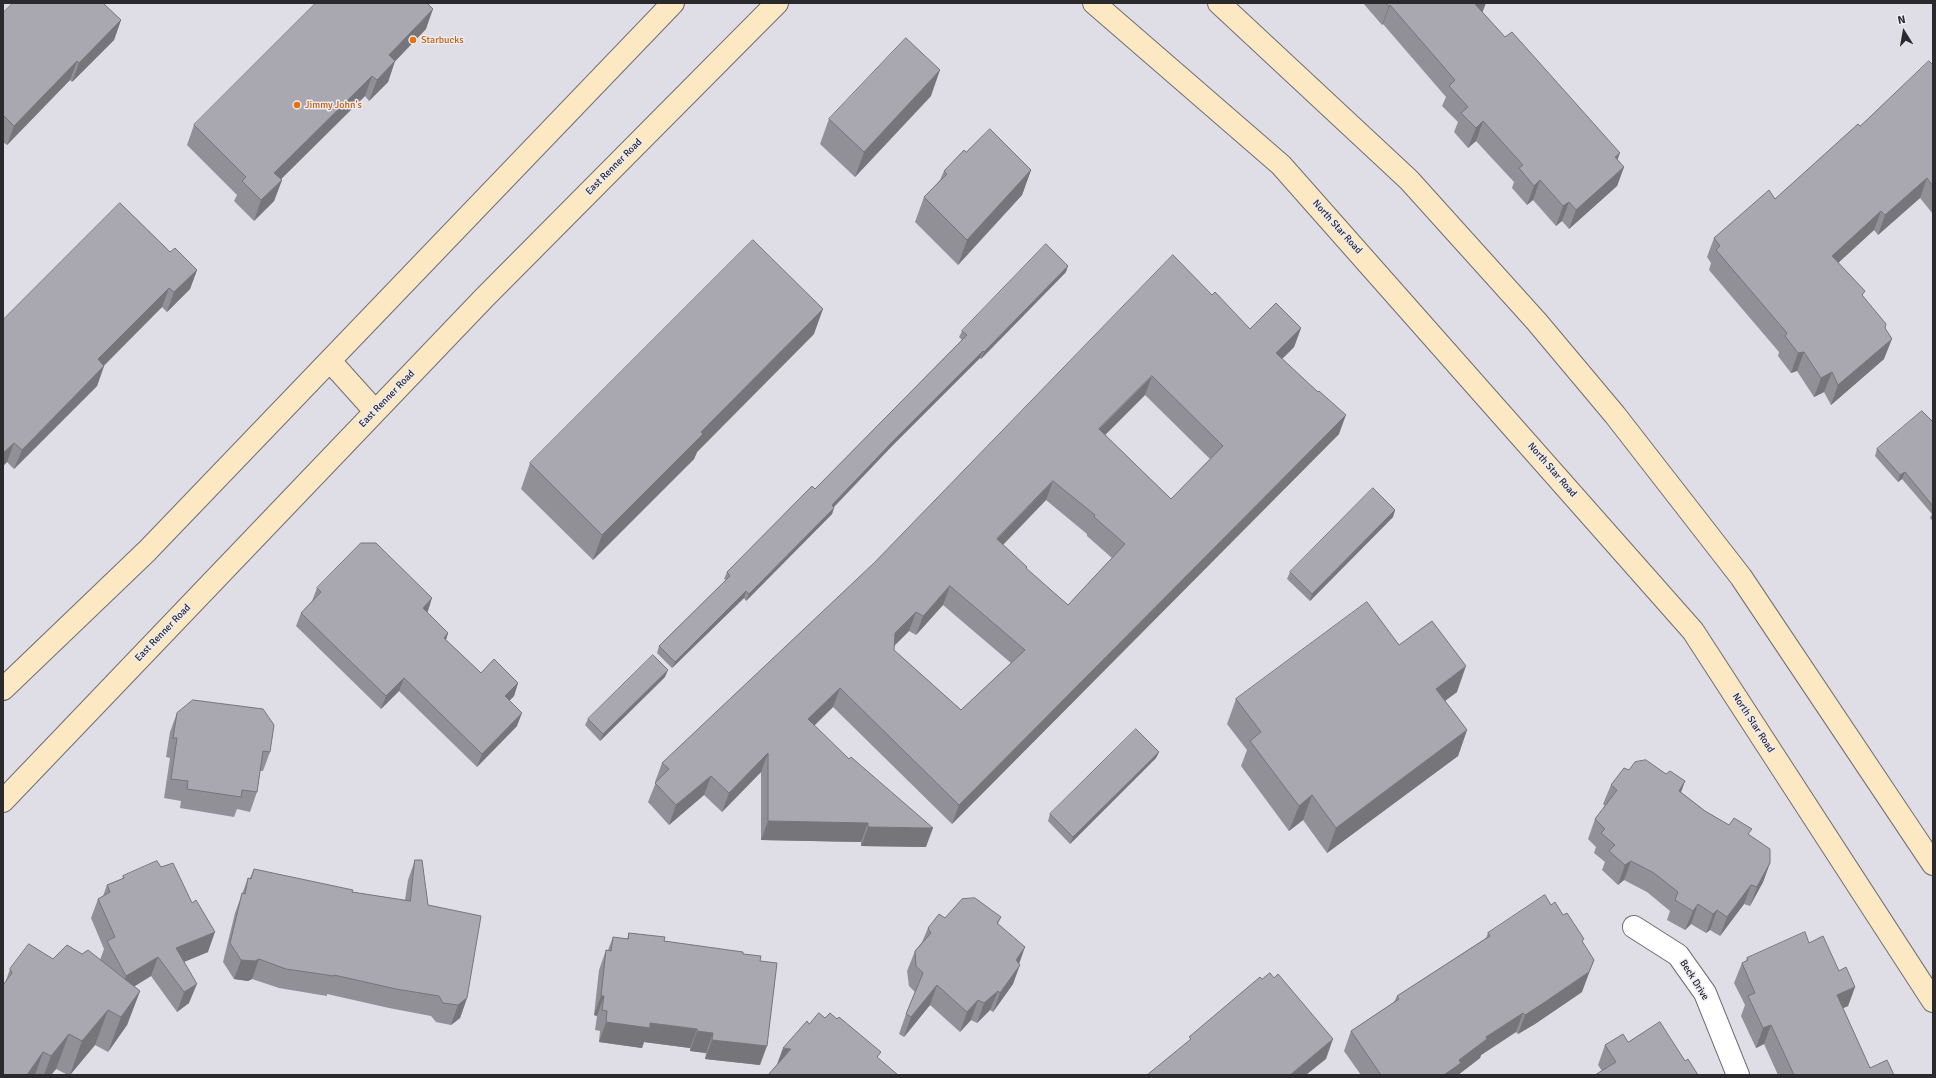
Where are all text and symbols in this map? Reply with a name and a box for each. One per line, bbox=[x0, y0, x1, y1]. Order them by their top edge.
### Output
north arrow bbox=[1884, 12, 1924, 52]
text: N bbox=[1897, 13, 1907, 27]
place label: Starbucks bbox=[421, 34, 464, 46]
marker: Starbucks bbox=[408, 35, 418, 45]
place label: Jimmy John's bbox=[305, 99, 362, 111]
marker: Jimmy John's bbox=[292, 100, 302, 110]
street label: East Renner Road bbox=[583, 136, 645, 198]
street label: North Star Road bbox=[1310, 198, 1364, 256]
street label: East Renner Road bbox=[357, 368, 417, 430]
street label: North Star Road bbox=[1525, 440, 1579, 500]
street label: East Renner Road bbox=[133, 602, 193, 664]
street label: North Star Road bbox=[1729, 691, 1777, 755]
street label: Beck Drive bbox=[1677, 958, 1711, 1002]

